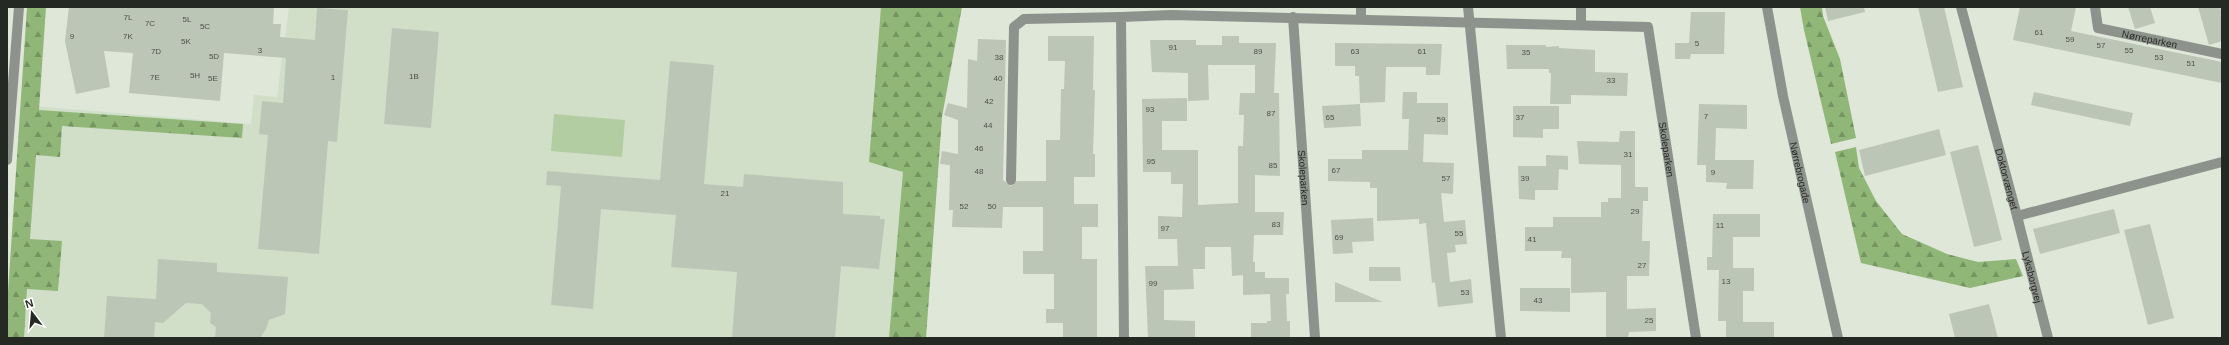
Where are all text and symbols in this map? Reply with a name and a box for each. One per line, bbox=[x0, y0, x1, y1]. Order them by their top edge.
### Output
house number: 7L bbox=[124, 13, 133, 22]
house number: 5L bbox=[183, 15, 192, 24]
house number: 7C bbox=[145, 19, 155, 28]
house number: 5C bbox=[200, 22, 210, 31]
house number: 61 bbox=[2035, 28, 2044, 37]
street label: Nørreparken bbox=[2121, 28, 2178, 50]
house number: 9 bbox=[70, 32, 75, 41]
house number: 7K bbox=[123, 32, 134, 41]
house number: 59 bbox=[2066, 35, 2075, 44]
house number: 5K bbox=[181, 37, 192, 46]
house number: 5 bbox=[1695, 39, 1700, 48]
house number: 57 bbox=[2097, 41, 2106, 50]
house number: 91 bbox=[1169, 43, 1178, 52]
house number: 3 bbox=[258, 46, 263, 55]
house number: 55 bbox=[2125, 46, 2134, 55]
house number: 7D bbox=[151, 47, 161, 56]
house number: 89 bbox=[1254, 47, 1263, 56]
house number: 63 bbox=[1351, 47, 1360, 56]
house number: 61 bbox=[1418, 47, 1427, 56]
house number: 35 bbox=[1522, 48, 1531, 57]
house number: 5D bbox=[209, 52, 219, 61]
house number: 38 bbox=[995, 53, 1004, 62]
house number: 53 bbox=[2155, 53, 2164, 62]
house number: 51 bbox=[2187, 59, 2196, 68]
house number: 5H bbox=[190, 71, 200, 80]
house number: 1B bbox=[409, 72, 419, 81]
house number: 7E bbox=[150, 73, 160, 82]
house number: 1 bbox=[331, 73, 336, 82]
house number: 5E bbox=[208, 74, 218, 83]
house number: 40 bbox=[994, 74, 1003, 83]
house number: 33 bbox=[1607, 76, 1616, 85]
house number: 42 bbox=[985, 97, 994, 106]
house number: 93 bbox=[1146, 105, 1155, 114]
house number: 87 bbox=[1267, 109, 1276, 118]
house number: 7 bbox=[1704, 112, 1709, 121]
house number: 65 bbox=[1326, 113, 1335, 122]
house number: 37 bbox=[1516, 113, 1525, 122]
house number: 59 bbox=[1437, 115, 1446, 124]
house number: 44 bbox=[984, 121, 993, 130]
street label: Skoleparken bbox=[1657, 121, 1677, 178]
street label: Nørrebrogade bbox=[1788, 141, 1813, 205]
house number: 46 bbox=[975, 144, 984, 153]
street label: Doktorvænget bbox=[1994, 147, 2021, 211]
street label: Skoleparken bbox=[1297, 149, 1311, 206]
house number: 31 bbox=[1624, 150, 1633, 159]
house number: 95 bbox=[1147, 157, 1156, 166]
house number: 85 bbox=[1269, 161, 1278, 170]
house number: 67 bbox=[1332, 166, 1341, 175]
house number: 48 bbox=[975, 167, 984, 176]
house number: 9 bbox=[1711, 168, 1716, 177]
house number: 57 bbox=[1442, 174, 1451, 183]
house number: 39 bbox=[1521, 174, 1530, 183]
house number: 21 bbox=[721, 189, 730, 198]
house number: 52 bbox=[960, 202, 969, 211]
house number: 50 bbox=[988, 202, 997, 211]
house number: 29 bbox=[1631, 207, 1640, 216]
house number: 83 bbox=[1272, 220, 1281, 229]
house number: 11 bbox=[1716, 221, 1725, 230]
house number: 97 bbox=[1161, 224, 1170, 233]
house number: 55 bbox=[1455, 229, 1464, 238]
house number: 69 bbox=[1335, 233, 1344, 242]
house number: 41 bbox=[1528, 235, 1537, 244]
street label: Lyksborgvej bbox=[2021, 250, 2044, 304]
house number: 27 bbox=[1638, 261, 1647, 270]
house number: 13 bbox=[1722, 277, 1731, 286]
house number: 99 bbox=[1149, 279, 1158, 288]
house number: 53 bbox=[1461, 288, 1470, 297]
north arrow bbox=[12, 293, 52, 333]
house number: 43 bbox=[1534, 296, 1543, 305]
text: N bbox=[24, 297, 35, 310]
house number: 25 bbox=[1645, 316, 1654, 325]

